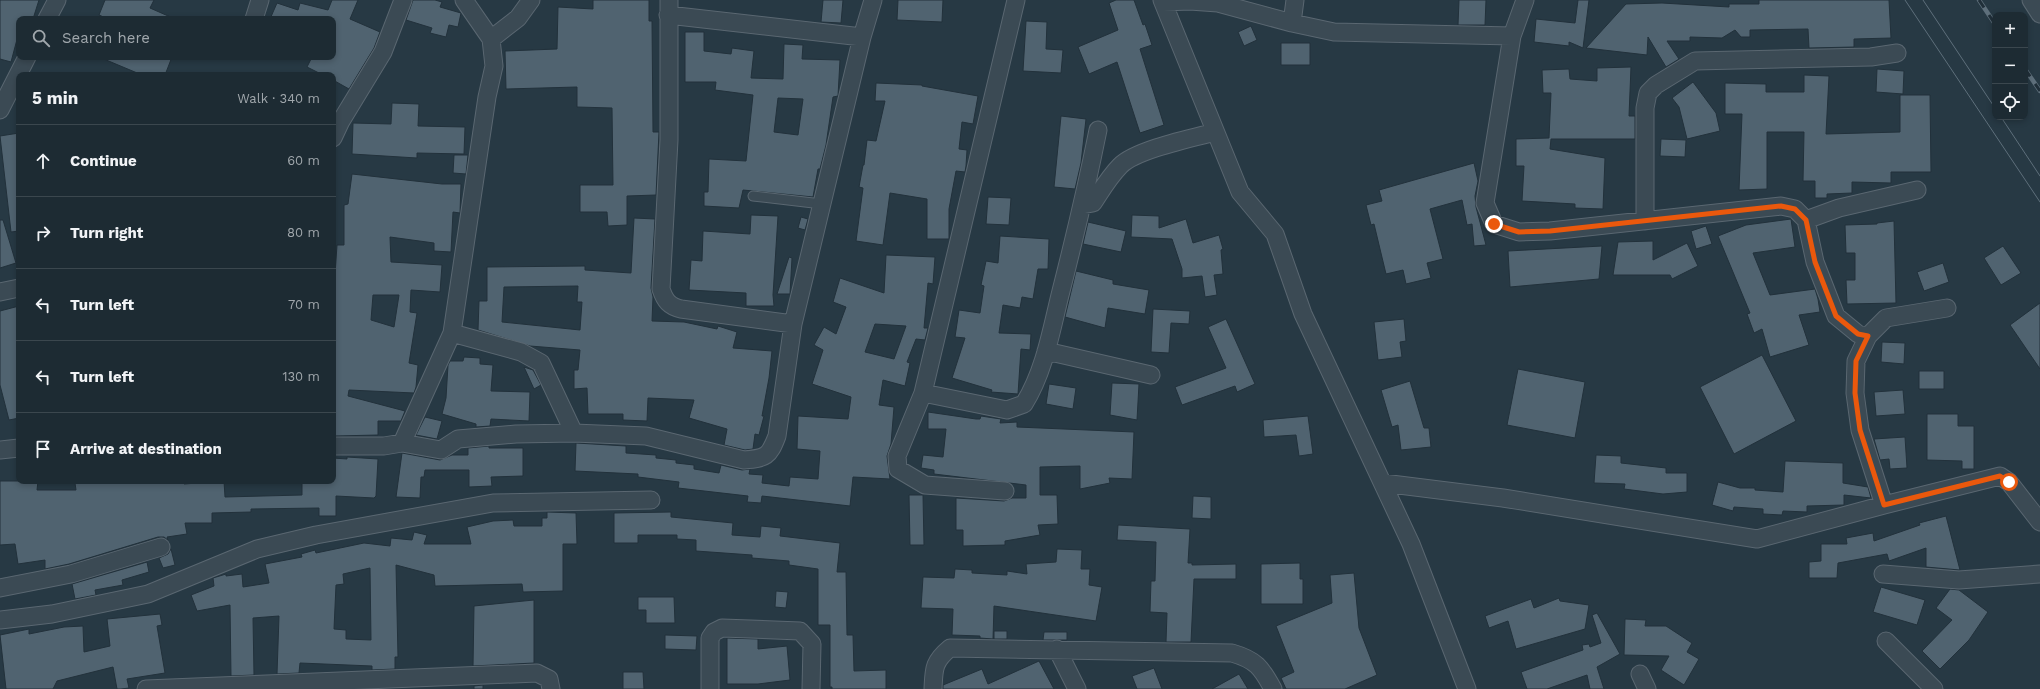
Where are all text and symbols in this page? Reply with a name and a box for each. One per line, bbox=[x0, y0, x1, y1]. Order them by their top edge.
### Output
map controls bbox=[1992, 12, 2028, 120]
button: + bbox=[1992, 12, 2028, 48]
search box bbox=[16, 16, 336, 60]
icon: search bbox=[30, 27, 52, 49]
text: Search here bbox=[62, 29, 150, 47]
button: − bbox=[1992, 48, 2028, 84]
button: locate bbox=[1992, 84, 2028, 120]
text: 5 min bbox=[32, 88, 78, 108]
text: Walk · 340 m bbox=[237, 91, 320, 106]
icon: ahead bbox=[32, 150, 54, 172]
text: Continue bbox=[70, 152, 137, 170]
text: 60 m bbox=[287, 153, 320, 168]
route end bbox=[1485, 215, 1503, 233]
icon: right bbox=[32, 222, 54, 244]
text: Turn right bbox=[70, 224, 143, 242]
text: 80 m bbox=[287, 225, 320, 240]
icon: left bbox=[32, 294, 54, 316]
text: Turn left bbox=[70, 296, 134, 314]
text: 70 m bbox=[288, 297, 320, 312]
icon: left bbox=[32, 366, 54, 388]
text: Turn left bbox=[70, 368, 134, 386]
text: 130 m bbox=[282, 369, 320, 384]
icon: arrive bbox=[32, 438, 54, 460]
text: Arrive at destination bbox=[70, 440, 222, 458]
route start bbox=[2000, 473, 2018, 491]

